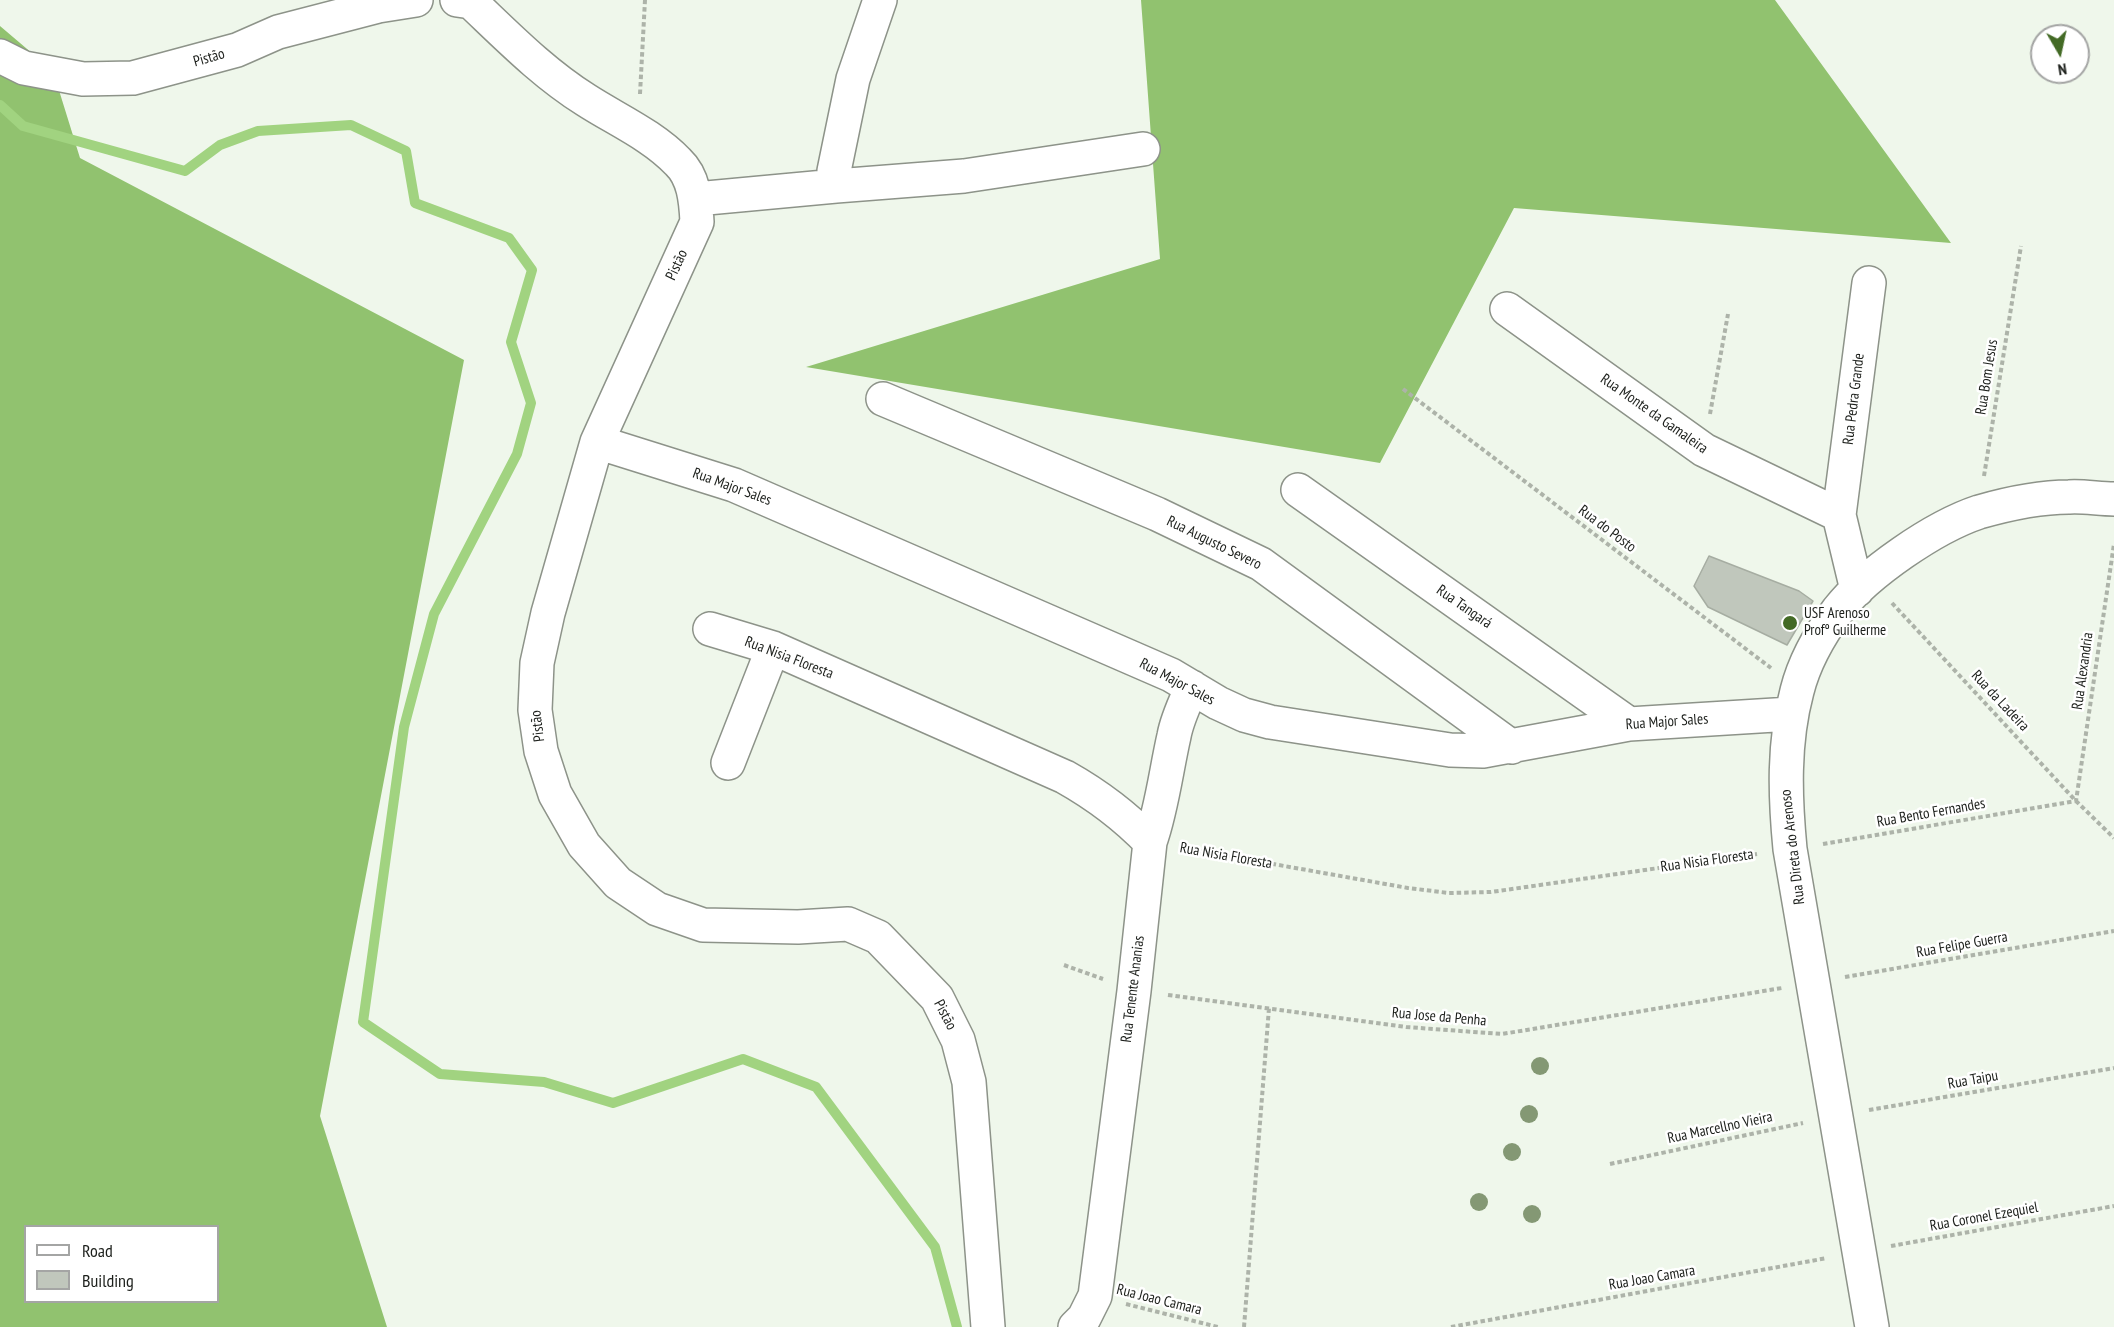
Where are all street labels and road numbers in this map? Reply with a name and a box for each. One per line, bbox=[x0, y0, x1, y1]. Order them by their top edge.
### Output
street label: Pistão bbox=[191, 45, 227, 71]
street label: Pistão bbox=[662, 247, 692, 283]
street label: Rua Bom Jesus bbox=[1972, 338, 2002, 416]
street label: Rua Pedra Grande bbox=[1839, 352, 1869, 446]
street label: Rua Monte da Gamaleira bbox=[1597, 370, 1711, 458]
street label: Rua Major Sales bbox=[690, 464, 774, 510]
street label: Rua do Posto bbox=[1575, 502, 1639, 556]
street label: Rua Augusto Severo bbox=[1164, 512, 1264, 574]
street label: Rua Tangará bbox=[1433, 581, 1495, 633]
street label: Rua Alexandria bbox=[2069, 631, 2097, 711]
street label: Rua Nisia Floresta bbox=[742, 633, 836, 683]
street label: Rua Major Sales bbox=[1136, 655, 1218, 709]
street label: Rua da Ladeira bbox=[1967, 667, 2033, 735]
street label: Pistão bbox=[527, 709, 549, 743]
street label: Rua Major Sales bbox=[1625, 710, 1709, 734]
street label: Rua Direta do Arenoso bbox=[1777, 788, 1809, 906]
street label: Rua Bento Fernandes bbox=[1875, 795, 1987, 831]
street label: Rua Nisia Floresta bbox=[1178, 839, 1274, 873]
street label: Rua Nisia Floresta bbox=[1660, 846, 1754, 876]
street label: Rua Felipe Guerra bbox=[1915, 928, 2009, 962]
street label: Rua Tenente Ananias bbox=[1118, 935, 1148, 1043]
street label: Pistão bbox=[930, 997, 960, 1033]
street label: Rua Jose da Penha bbox=[1391, 1004, 1487, 1030]
street label: Rua Taipu bbox=[1947, 1067, 1999, 1093]
street label: Rua Marcellno Vieira bbox=[1666, 1108, 1774, 1148]
street label: Rua Coronel Ezequiel bbox=[1929, 1199, 2039, 1235]
street label: Rua Joao Camara bbox=[1608, 1262, 1696, 1294]
street label: Rua Joao Camara bbox=[1115, 1281, 1203, 1319]

